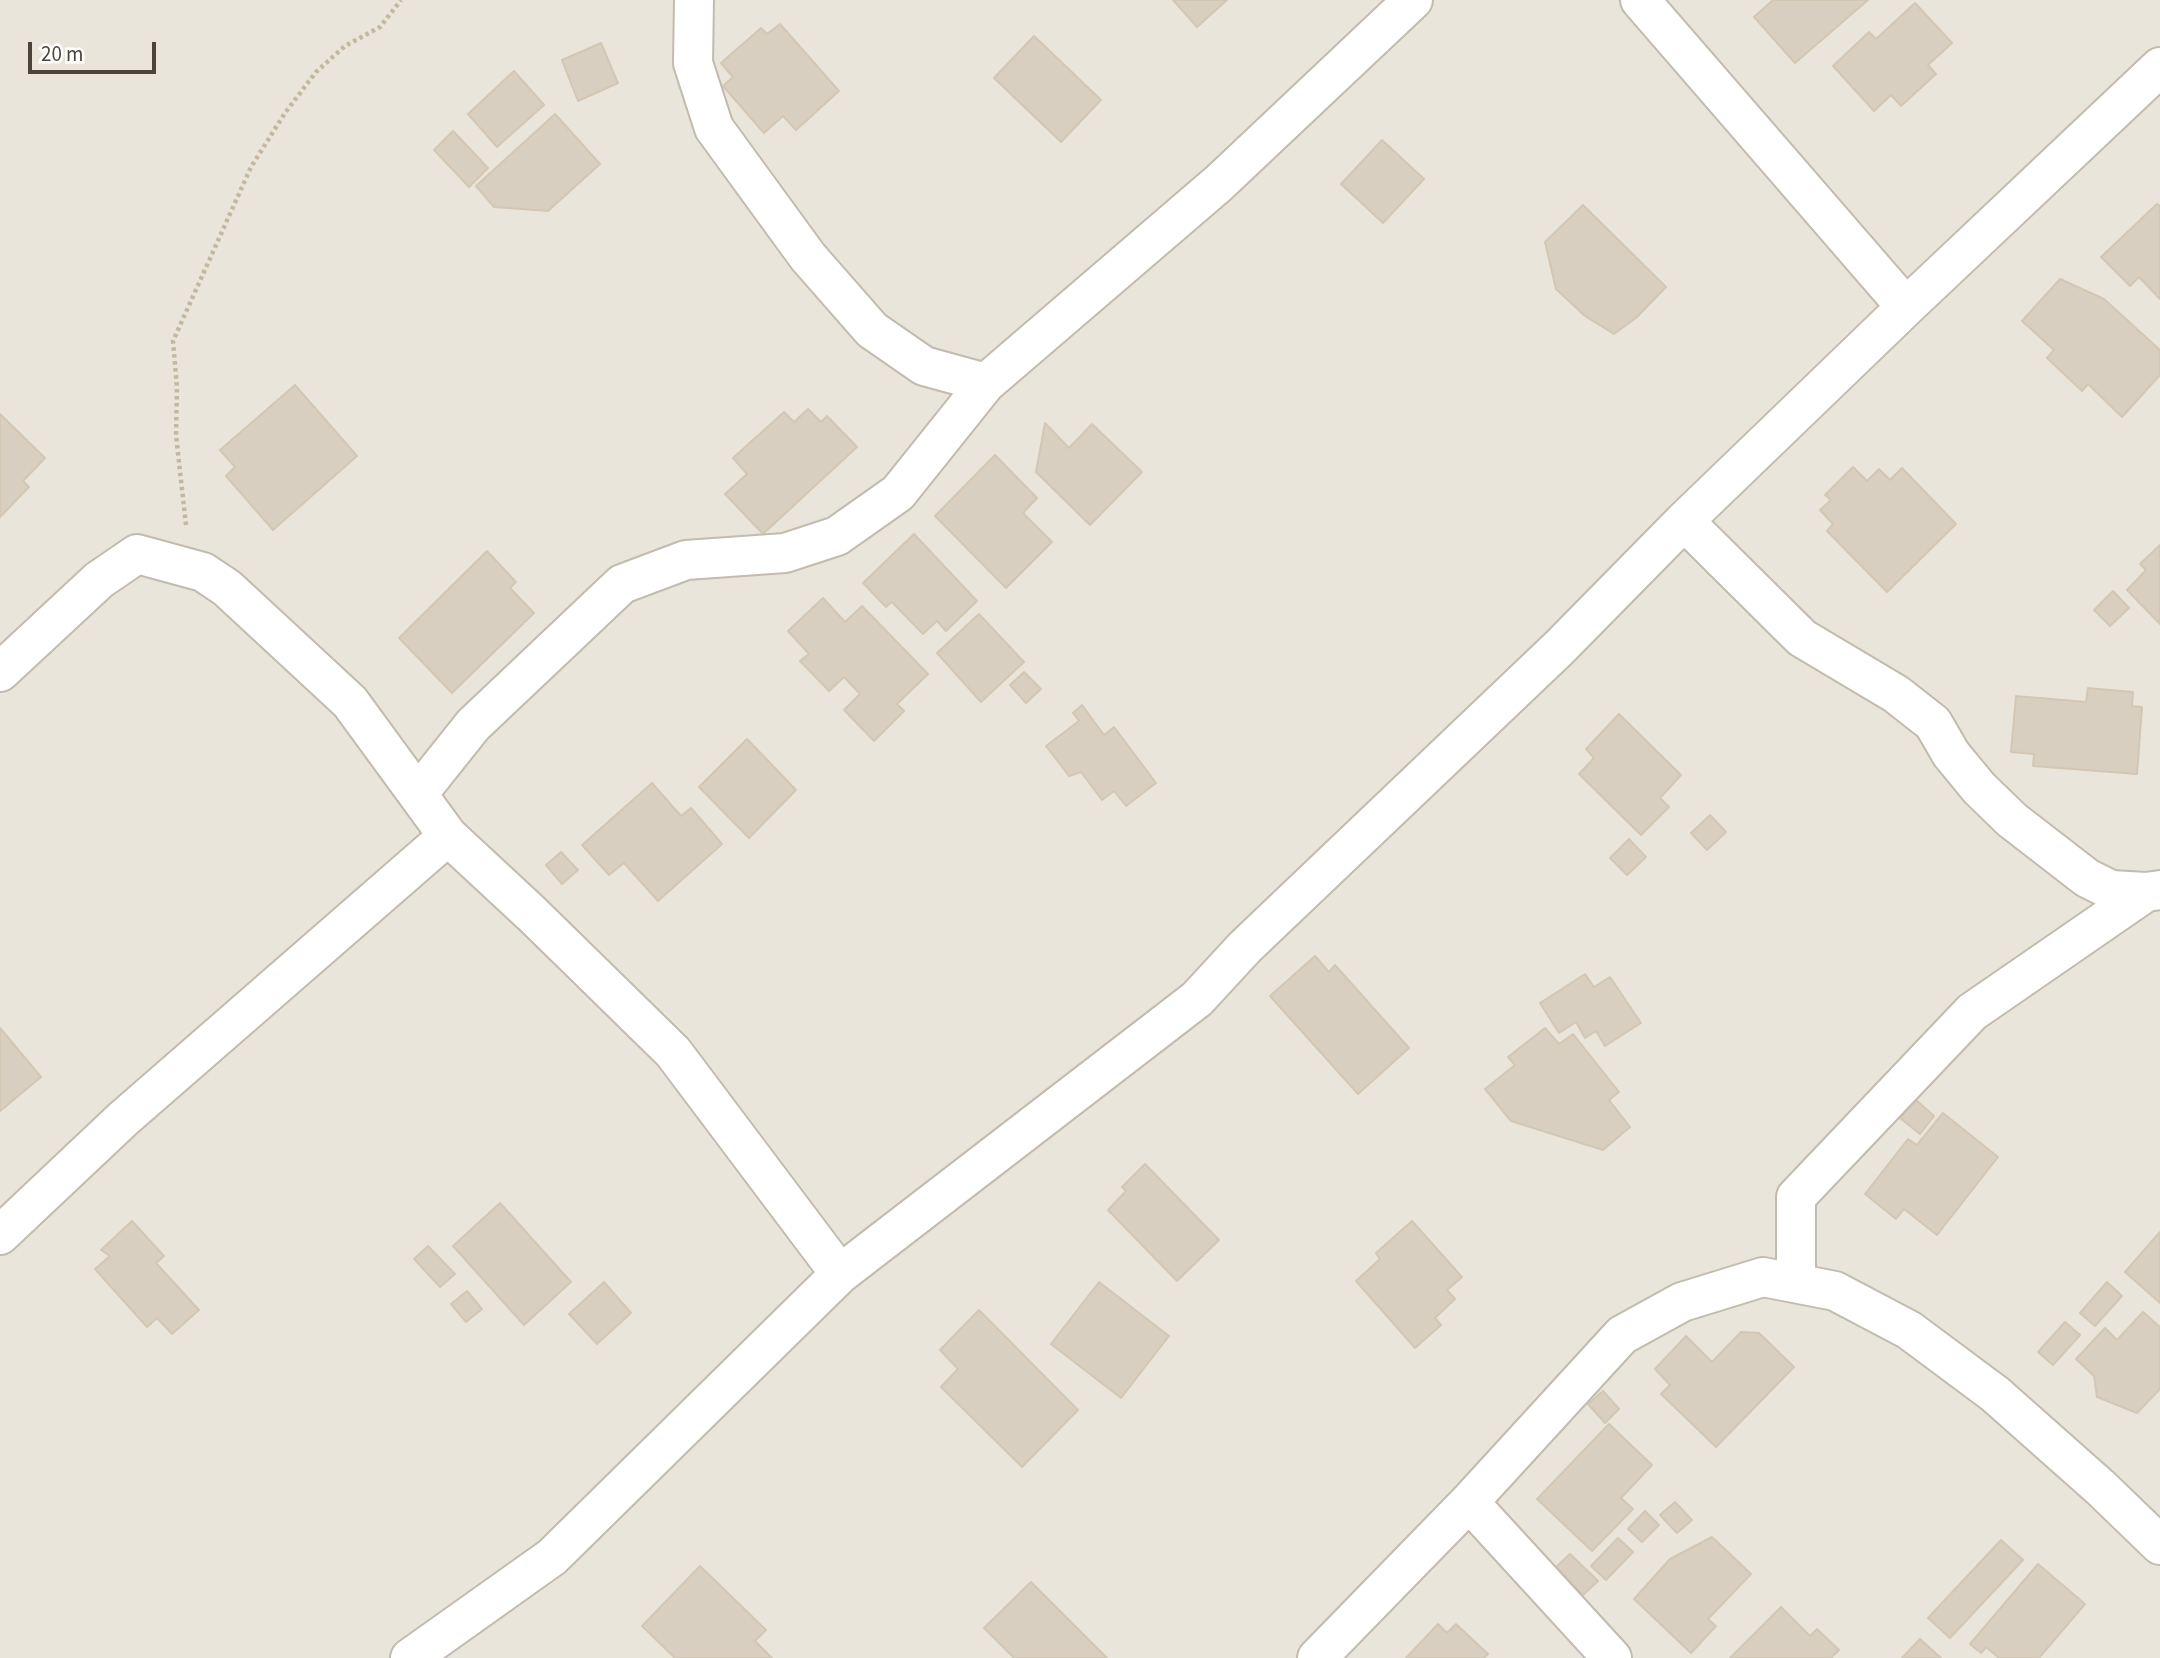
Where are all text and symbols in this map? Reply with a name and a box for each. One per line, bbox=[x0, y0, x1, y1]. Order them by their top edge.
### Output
scale bar bbox=[32, 28, 159, 72]
text: 20 m bbox=[41, 39, 83, 69]

